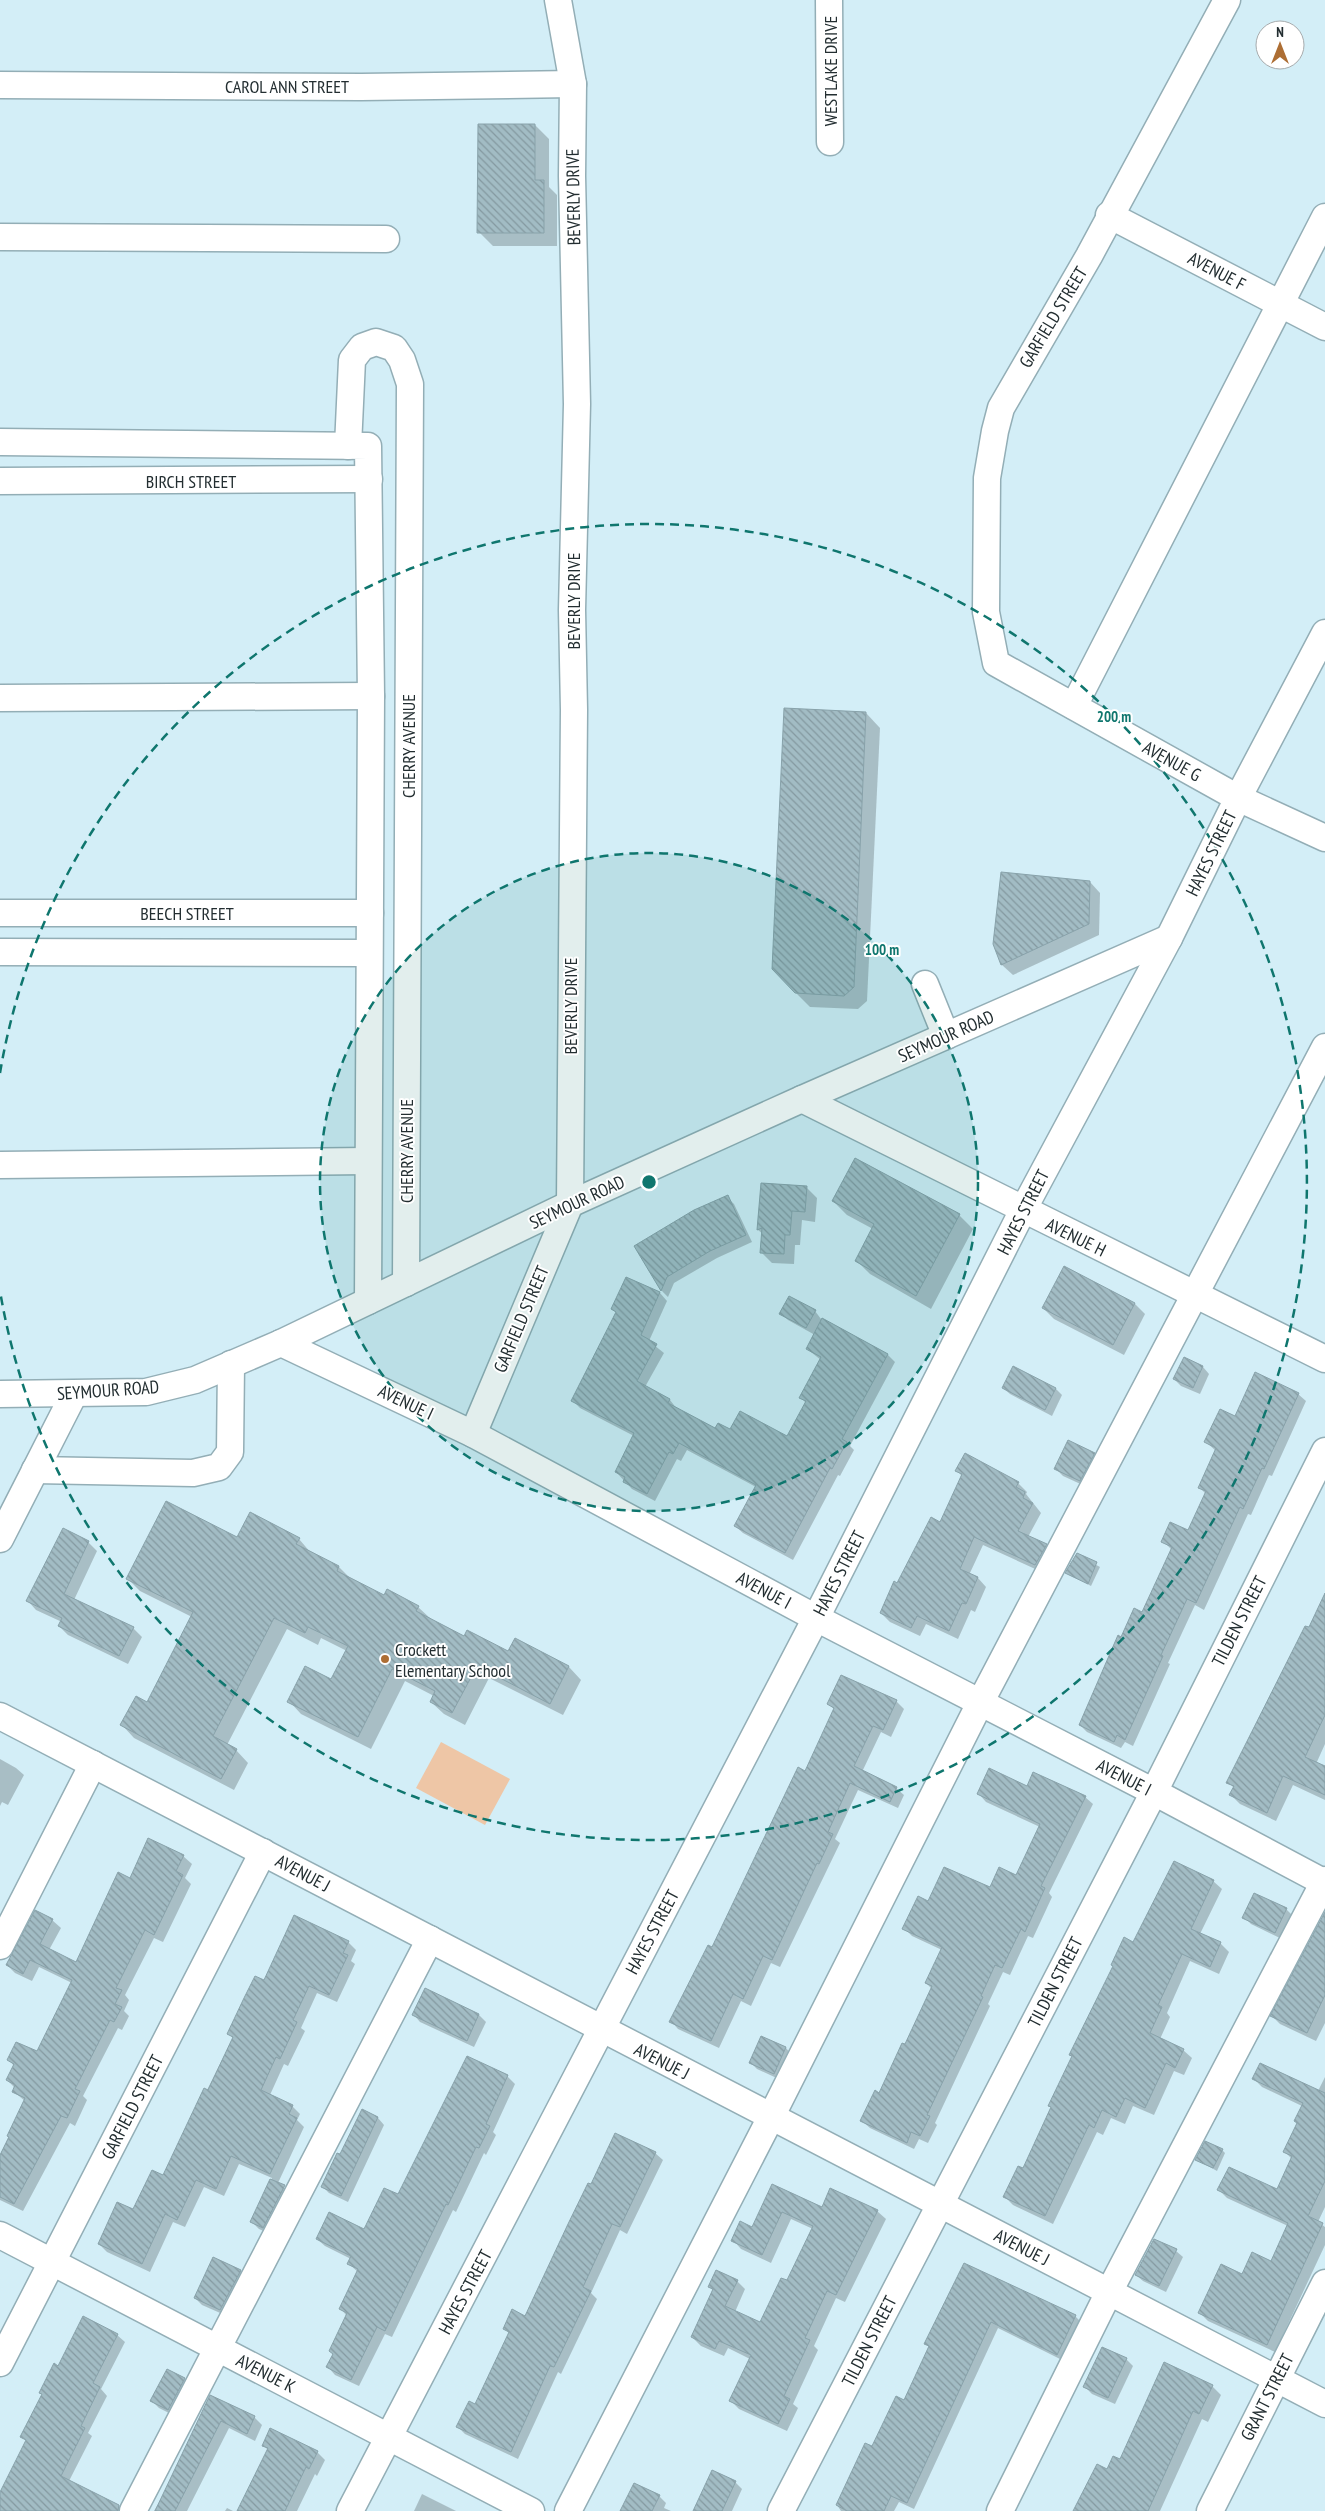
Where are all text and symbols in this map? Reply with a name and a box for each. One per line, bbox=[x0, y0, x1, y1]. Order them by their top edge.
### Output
street label: WESTLAKE DRIVE bbox=[819, 16, 842, 126]
north arrow bbox=[1255, 20, 1305, 70]
text: N bbox=[1276, 23, 1284, 41]
street label: CAROL ANN STREET bbox=[225, 75, 349, 98]
street label: BEVERLY DRIVE bbox=[561, 148, 585, 246]
street label: AVENUE F bbox=[1184, 246, 1250, 296]
street label: GARFIELD STREET bbox=[1014, 262, 1092, 372]
street label: BIRCH STREET bbox=[146, 470, 236, 493]
street label: BEVERLY DRIVE bbox=[562, 553, 585, 649]
street label: CHERRY AVENUE bbox=[397, 694, 420, 798]
text: 200 m bbox=[1097, 707, 1131, 726]
street label: AVENUE G bbox=[1139, 736, 1205, 786]
street label: HAYES STREET bbox=[1180, 806, 1242, 900]
street label: BEECH STREET bbox=[140, 902, 234, 925]
text: 100 m bbox=[865, 940, 899, 959]
street label: BEVERLY DRIVE bbox=[559, 958, 582, 1054]
street label: SEYMOUR ROAD bbox=[895, 1005, 997, 1067]
street label: CHERRY AVENUE bbox=[395, 1099, 418, 1203]
street label: HAYES STREET bbox=[992, 1166, 1054, 1258]
street label: SEYMOUR ROAD bbox=[526, 1170, 628, 1234]
centre of rings bbox=[640, 1173, 658, 1191]
street label: AVENUE H bbox=[1042, 1213, 1110, 1261]
street label: GARFIELD STREET bbox=[488, 1262, 554, 1376]
street label: SEYMOUR ROAD bbox=[56, 1375, 160, 1405]
street label: AVENUE I bbox=[375, 1379, 437, 1425]
street label: HAYES STREET bbox=[808, 1527, 870, 1619]
street label: AVENUE I bbox=[733, 1566, 795, 1614]
street label: TILDEN STREET bbox=[1206, 1572, 1272, 1670]
place label: Crockett Elementary School bbox=[395, 1638, 511, 1682]
marker: Crockett Elementary School bbox=[379, 1653, 391, 1665]
street label: AVENUE I bbox=[1093, 1753, 1155, 1801]
street label: AVENUE J bbox=[272, 1849, 334, 1897]
street label: HAYES STREET bbox=[620, 1886, 684, 1978]
street label: TILDEN STREET bbox=[1022, 1933, 1088, 2031]
street label: AVENUE J bbox=[631, 2037, 693, 2085]
street label: GARFIELD STREET bbox=[96, 2051, 168, 2163]
street label: AVENUE J bbox=[991, 2223, 1053, 2271]
street label: HAYES STREET bbox=[433, 2246, 497, 2338]
street label: TILDEN STREET bbox=[836, 2292, 902, 2390]
street label: AVENUE K bbox=[233, 2348, 300, 2398]
street label: GRANT STREET bbox=[1235, 2350, 1299, 2444]

